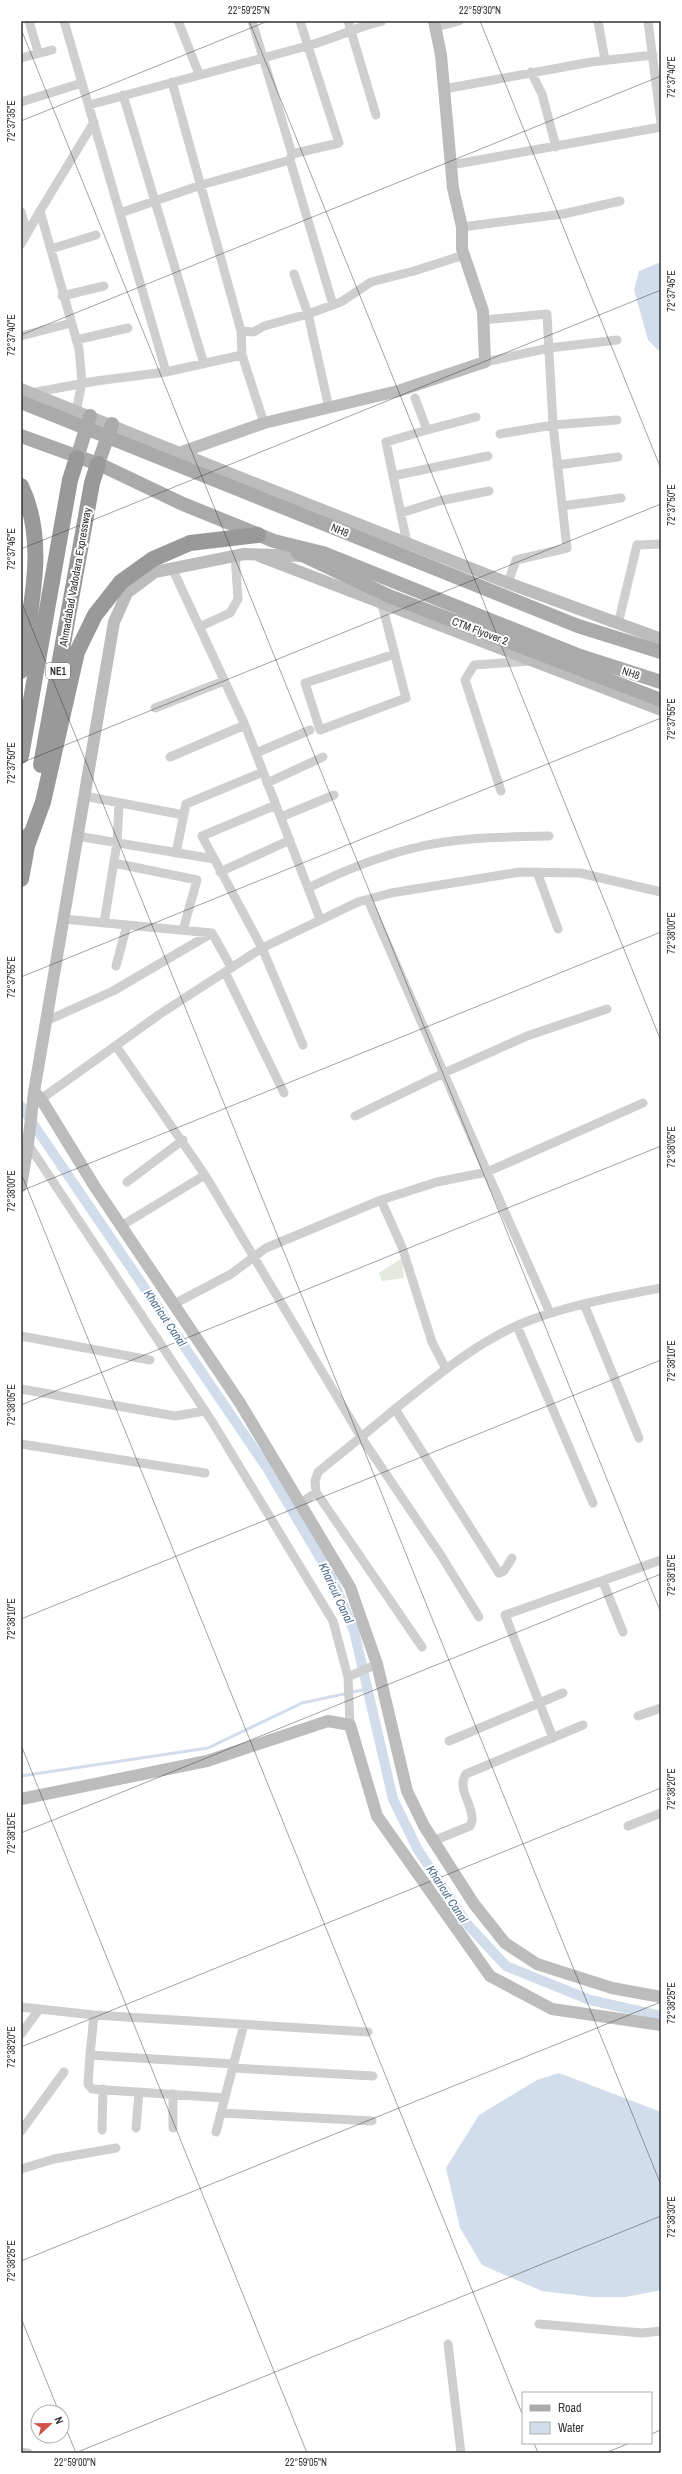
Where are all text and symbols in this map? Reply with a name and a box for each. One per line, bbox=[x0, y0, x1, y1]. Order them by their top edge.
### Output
text: 22°59'25"N bbox=[228, 4, 270, 17]
text: 22°59'30"N bbox=[459, 4, 501, 17]
text: 72°37'40"E bbox=[665, 56, 678, 98]
text: 72°37'35"E bbox=[5, 100, 18, 142]
text: 72°37'45"E bbox=[665, 270, 678, 312]
text: 72°37'40"E bbox=[5, 314, 18, 356]
text: 72°37'50"E bbox=[665, 484, 678, 526]
street label: Ahmadabad Vadodara Expressway bbox=[56, 506, 94, 648]
street label: NH8 bbox=[329, 520, 351, 540]
text: 72°37'45"E bbox=[5, 528, 18, 570]
street label: CTM Flyover 2 bbox=[450, 614, 510, 648]
road number: NE1 bbox=[46, 663, 70, 679]
street label: NH8 bbox=[620, 664, 642, 682]
text: 72°37'55"E bbox=[665, 698, 678, 740]
text: 72°37'50"E bbox=[5, 742, 18, 784]
text: 72°38'00"E bbox=[665, 912, 678, 954]
text: 72°37'55"E bbox=[5, 956, 18, 998]
text: 72°38'05"E bbox=[665, 1126, 678, 1168]
text: 72°38'00"E bbox=[5, 1170, 18, 1212]
water label: Kharicut Canal bbox=[140, 1287, 190, 1350]
text: 72°38'10"E bbox=[665, 1340, 678, 1382]
text: 72°38'05"E bbox=[5, 1384, 18, 1426]
text: 72°38'15"E bbox=[665, 1554, 678, 1596]
water label: Kharicut Canal bbox=[315, 1560, 357, 1627]
text: 72°38'10"E bbox=[5, 1598, 18, 1640]
text: 72°38'20"E bbox=[665, 1768, 678, 1810]
text: 72°38'15"E bbox=[5, 1812, 18, 1854]
water label: Kharicut Canal bbox=[423, 1862, 472, 1926]
text: 72°38'25"E bbox=[665, 1982, 678, 2024]
text: 72°38'20"E bbox=[5, 2026, 18, 2068]
text: 72°38'30"E bbox=[665, 2196, 678, 2238]
text: 72°38'25"E bbox=[5, 2240, 18, 2282]
legend bbox=[522, 2392, 652, 2444]
text: Road bbox=[558, 2400, 582, 2416]
north arrow bbox=[30, 2404, 70, 2444]
text: N bbox=[52, 2415, 67, 2426]
text: Water bbox=[558, 2420, 585, 2436]
text: 22°59'00"N bbox=[54, 2456, 96, 2469]
text: 22°59'05"N bbox=[285, 2456, 327, 2469]

